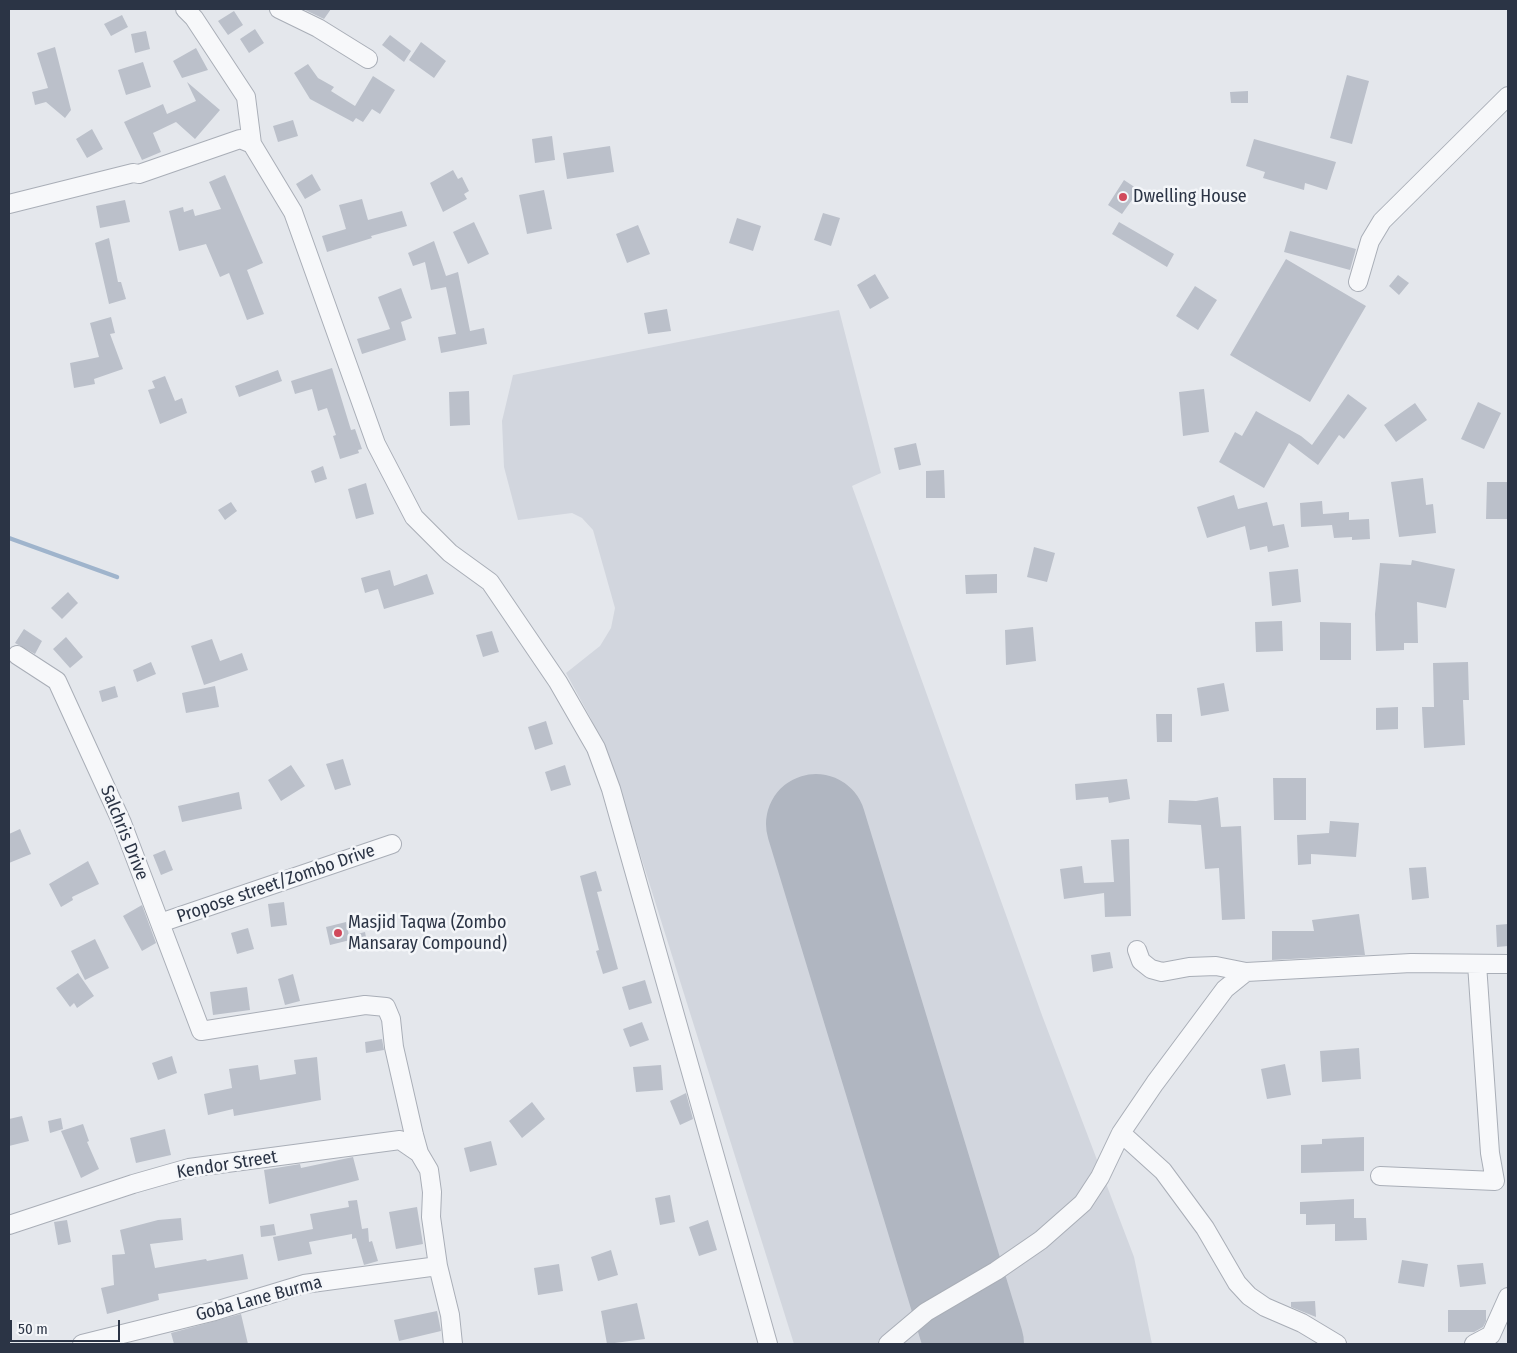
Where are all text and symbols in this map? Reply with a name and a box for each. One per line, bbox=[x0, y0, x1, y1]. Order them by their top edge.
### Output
place label: Dwelling House bbox=[1133, 186, 1247, 208]
marker: Dwelling House bbox=[1117, 191, 1129, 203]
street label: Salchris Drive bbox=[95, 782, 153, 884]
street label: Propose street/Zombo Drive bbox=[174, 840, 378, 928]
place label: Masjid Taqwa (Zombo Mansaray Compound) bbox=[348, 912, 507, 954]
marker: Masjid Taqwa (Zombo Mansaray Compound) bbox=[332, 927, 344, 939]
street label: Kendor Street bbox=[175, 1146, 279, 1184]
street label: Goba Lane Burma bbox=[194, 1272, 324, 1326]
scale bar bbox=[12, 1310, 122, 1342]
text: 50 m bbox=[18, 1320, 48, 1338]

